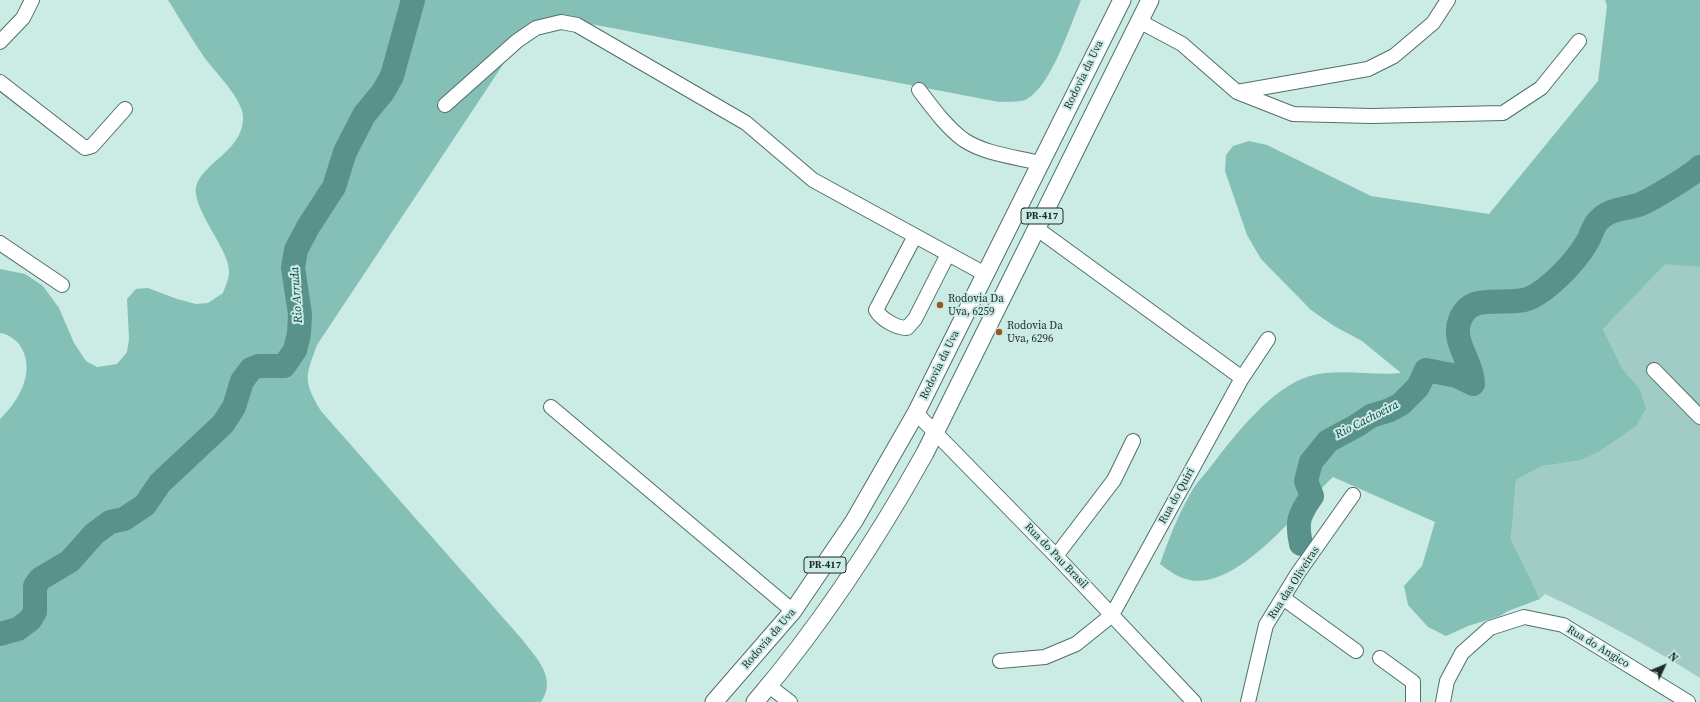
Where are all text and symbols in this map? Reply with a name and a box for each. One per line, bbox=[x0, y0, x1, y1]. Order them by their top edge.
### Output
street label: Rodovia da Uva bbox=[1062, 38, 1106, 112]
road number: PR-417 bbox=[1021, 208, 1063, 224]
water label: Rio Arruda bbox=[288, 266, 306, 324]
place label: Rodovia Da Uva, 6259 bbox=[948, 292, 1004, 318]
marker: Rodovia Da Uva, 6259 bbox=[935, 300, 945, 310]
place label: Rodovia Da Uva, 6296 bbox=[1007, 319, 1063, 345]
marker: Rodovia Da Uva, 6296 bbox=[994, 327, 1004, 337]
street label: Rodovia da Uva bbox=[918, 328, 962, 402]
water label: Rio Cachoeira bbox=[1333, 398, 1401, 442]
street label: Rua do Quiri bbox=[1156, 466, 1198, 526]
street label: Rua do Pau Brasil bbox=[1021, 521, 1091, 591]
street label: Rua das Oliveiras bbox=[1266, 544, 1322, 622]
road number: PR-417 bbox=[804, 557, 846, 573]
street label: Rodovia da Uva bbox=[739, 606, 799, 672]
street label: Rua do Angico bbox=[1564, 623, 1632, 671]
north arrow bbox=[1644, 646, 1684, 686]
text: N bbox=[1665, 649, 1681, 665]

